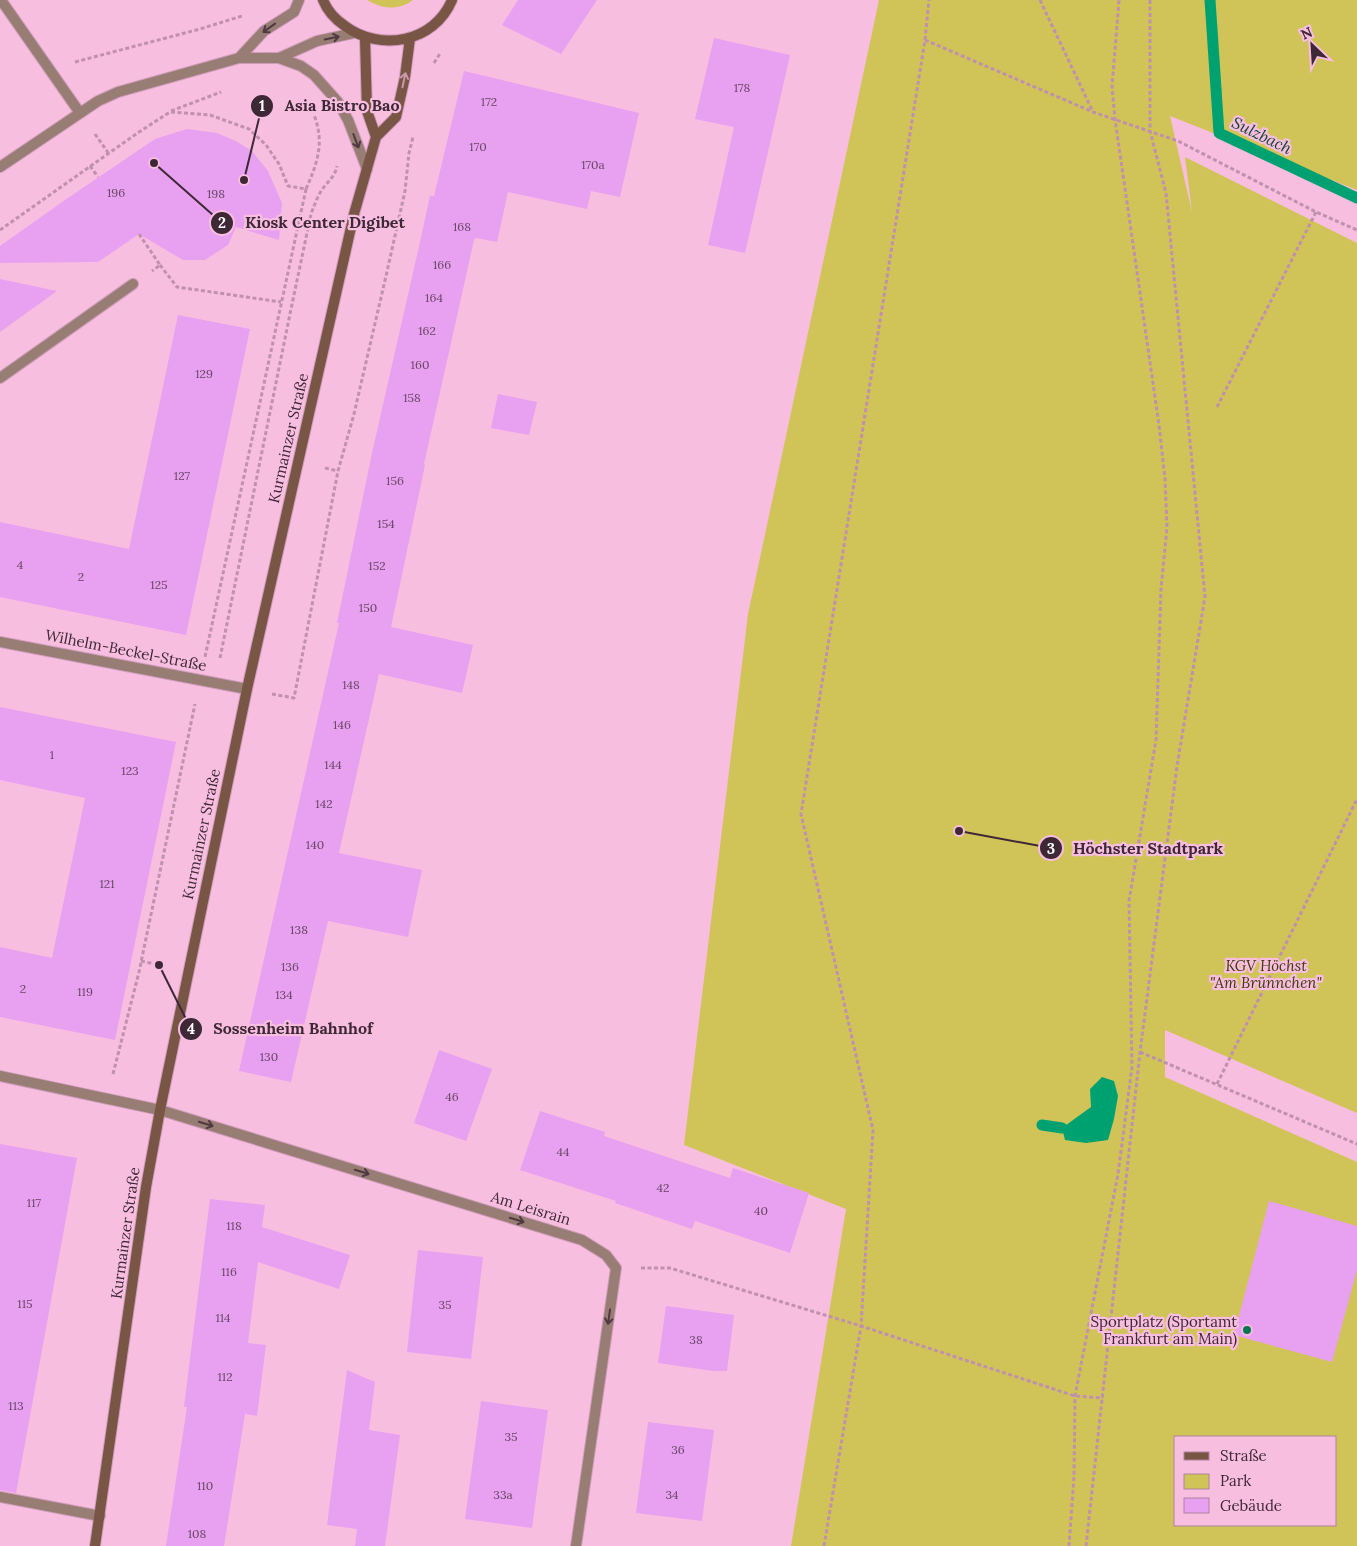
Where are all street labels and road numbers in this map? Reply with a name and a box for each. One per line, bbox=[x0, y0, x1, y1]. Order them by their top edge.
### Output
street label: Kurmainzer Straße bbox=[264, 371, 312, 505]
street label: Wilhelm-Beckel-Straße bbox=[44, 625, 208, 675]
street label: Kurmainzer Straße bbox=[178, 767, 224, 901]
street label: Kurmainzer Straße bbox=[106, 1166, 144, 1300]
street label: Am Leisrain bbox=[488, 1187, 573, 1229]

